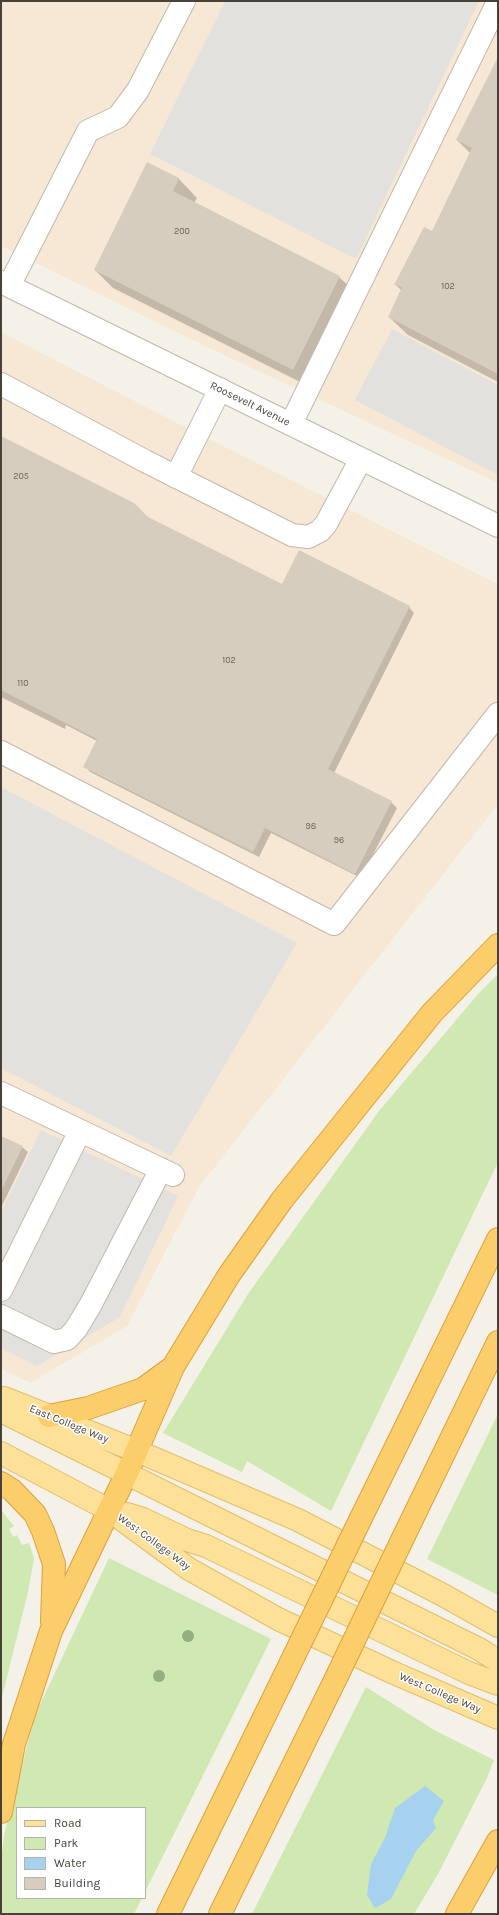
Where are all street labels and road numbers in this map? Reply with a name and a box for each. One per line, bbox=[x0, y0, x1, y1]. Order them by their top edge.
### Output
street label: Roosevelt Avenue bbox=[208, 379, 292, 429]
street label: East College Way bbox=[27, 1402, 111, 1446]
street label: West College Way bbox=[115, 1511, 193, 1573]
street label: West College Way bbox=[397, 1670, 483, 1716]

